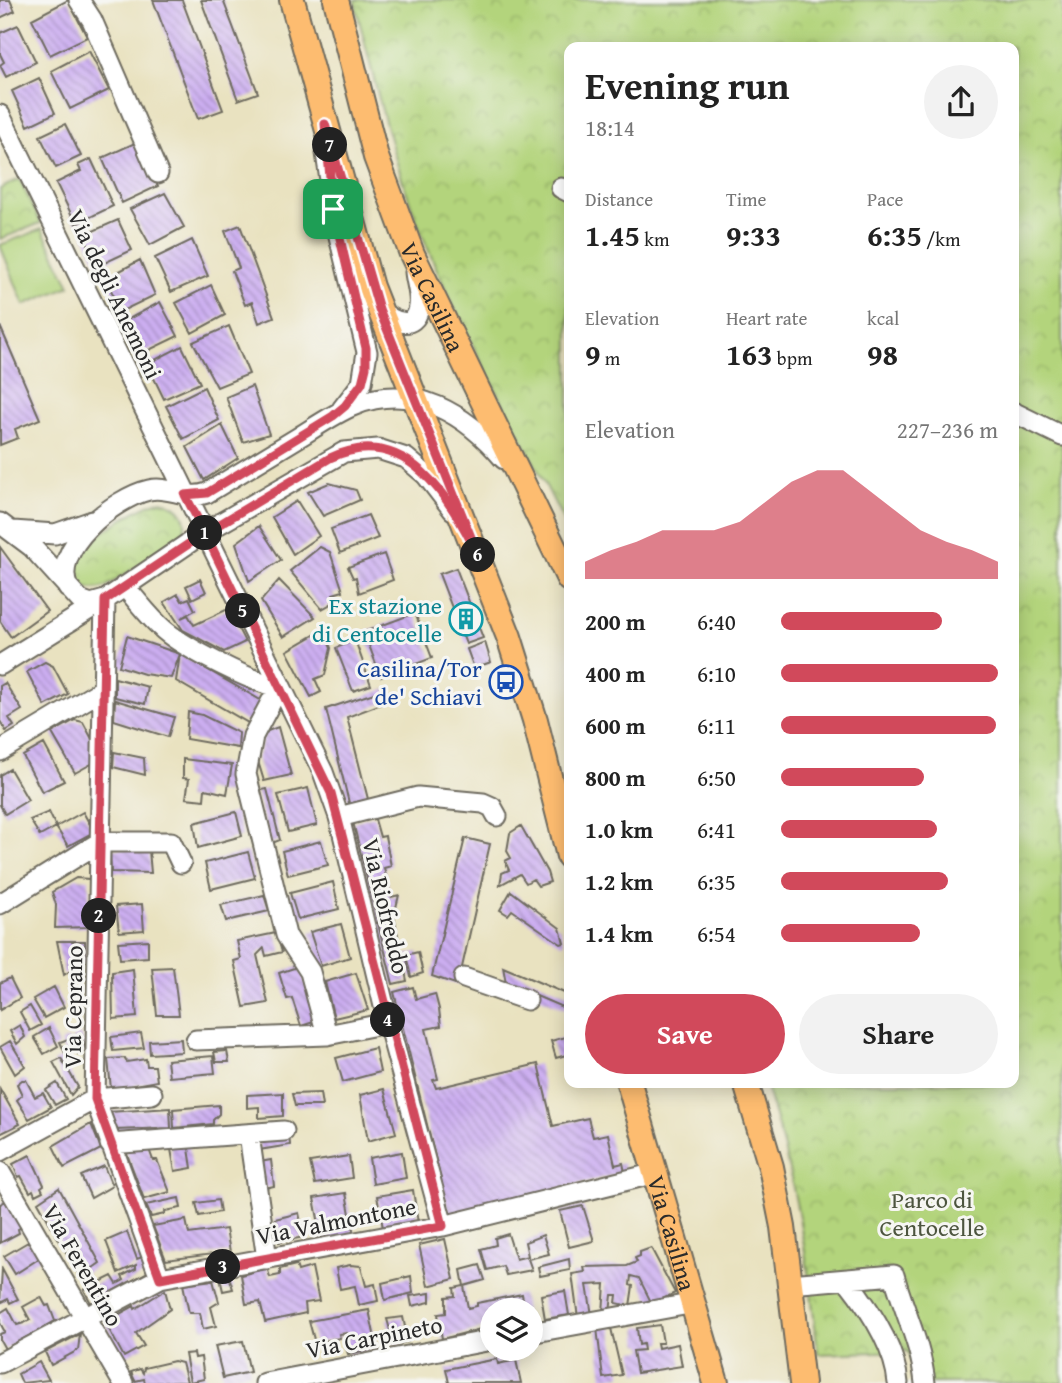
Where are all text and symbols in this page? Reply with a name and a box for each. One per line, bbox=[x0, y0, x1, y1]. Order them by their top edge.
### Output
text: Evening run bbox=[585, 57, 789, 113]
button: share bbox=[924, 65, 998, 139]
text: 18:14 bbox=[585, 111, 635, 144]
pin: 7 bbox=[312, 128, 348, 162]
text: 7 bbox=[325, 130, 334, 158]
pin bbox=[303, 179, 363, 239]
text: Distance bbox=[585, 185, 653, 213]
text: Time bbox=[726, 185, 766, 213]
text: Pace bbox=[867, 185, 904, 213]
icon: arrive bbox=[314, 190, 352, 228]
street label: Via degli Anemoni bbox=[59, 203, 171, 385]
text: 1.45 bbox=[585, 213, 640, 257]
text: 9:33 bbox=[726, 213, 781, 257]
text: 6:35 bbox=[867, 213, 922, 257]
text: km bbox=[640, 225, 669, 253]
text: /km bbox=[922, 225, 960, 253]
street label: Via Casilina bbox=[392, 237, 474, 358]
text: Elevation bbox=[585, 304, 659, 332]
text: Heart rate bbox=[726, 304, 807, 332]
text: kcal bbox=[867, 304, 899, 332]
text: 9 bbox=[585, 332, 601, 376]
text: 163 bbox=[726, 332, 773, 376]
text: 98 bbox=[867, 332, 898, 376]
text: m bbox=[601, 344, 620, 372]
text: bpm bbox=[773, 344, 812, 372]
text: Elevation bbox=[585, 413, 675, 446]
text: 227–236 m bbox=[897, 413, 998, 446]
pin: 1 bbox=[188, 516, 222, 550]
text: 1 bbox=[200, 518, 209, 546]
pin: 6 bbox=[461, 538, 496, 572]
text: 6 bbox=[473, 540, 482, 568]
place label: Ex stazione di Centocelle bbox=[312, 588, 442, 651]
pin: 5 bbox=[226, 594, 260, 628]
text: 5 bbox=[238, 596, 247, 624]
building icon: Ex stazione di Centocelle bbox=[447, 600, 485, 638]
text: 200 m bbox=[585, 605, 646, 638]
text: 6:40 bbox=[697, 605, 736, 638]
place label: Casilina/Tor de' Schiavi bbox=[357, 651, 482, 714]
text: 400 m bbox=[585, 657, 646, 690]
text: 6:10 bbox=[697, 657, 736, 690]
bus stop icon: Casilina/Tor de' Schiavi bbox=[487, 663, 525, 701]
text: 600 m bbox=[585, 709, 646, 742]
text: 6:11 bbox=[697, 709, 736, 742]
text: 800 m bbox=[585, 761, 646, 794]
text: 6:50 bbox=[697, 761, 736, 794]
text: 1.0 km bbox=[585, 813, 653, 846]
text: 6:41 bbox=[697, 813, 736, 846]
street label: Via Riofreddo bbox=[353, 835, 419, 977]
text: 1.2 km bbox=[585, 865, 653, 898]
text: 6:35 bbox=[697, 865, 736, 898]
pin: 2 bbox=[82, 898, 116, 934]
text: 2 bbox=[94, 901, 103, 929]
text: 1.4 km bbox=[585, 917, 653, 950]
text: 6:54 bbox=[697, 917, 736, 950]
street label: Via Ceprano bbox=[54, 945, 92, 1069]
button: Save bbox=[585, 994, 785, 1074]
button: Share bbox=[799, 994, 998, 1074]
pin: 4 bbox=[370, 1002, 406, 1038]
text: 4 bbox=[383, 1005, 392, 1033]
street label: Via Casilina bbox=[639, 1171, 706, 1295]
park label: Parco di Centocelle bbox=[879, 1182, 985, 1245]
street label: Via Valmontone bbox=[253, 1188, 419, 1254]
street label: Via Ferentino bbox=[34, 1197, 132, 1333]
pin: 3 bbox=[206, 1250, 241, 1284]
text: 3 bbox=[218, 1252, 227, 1280]
map controls bbox=[480, 1298, 543, 1361]
button: layers bbox=[480, 1298, 543, 1361]
street label: Via Carpineto bbox=[303, 1307, 445, 1367]

